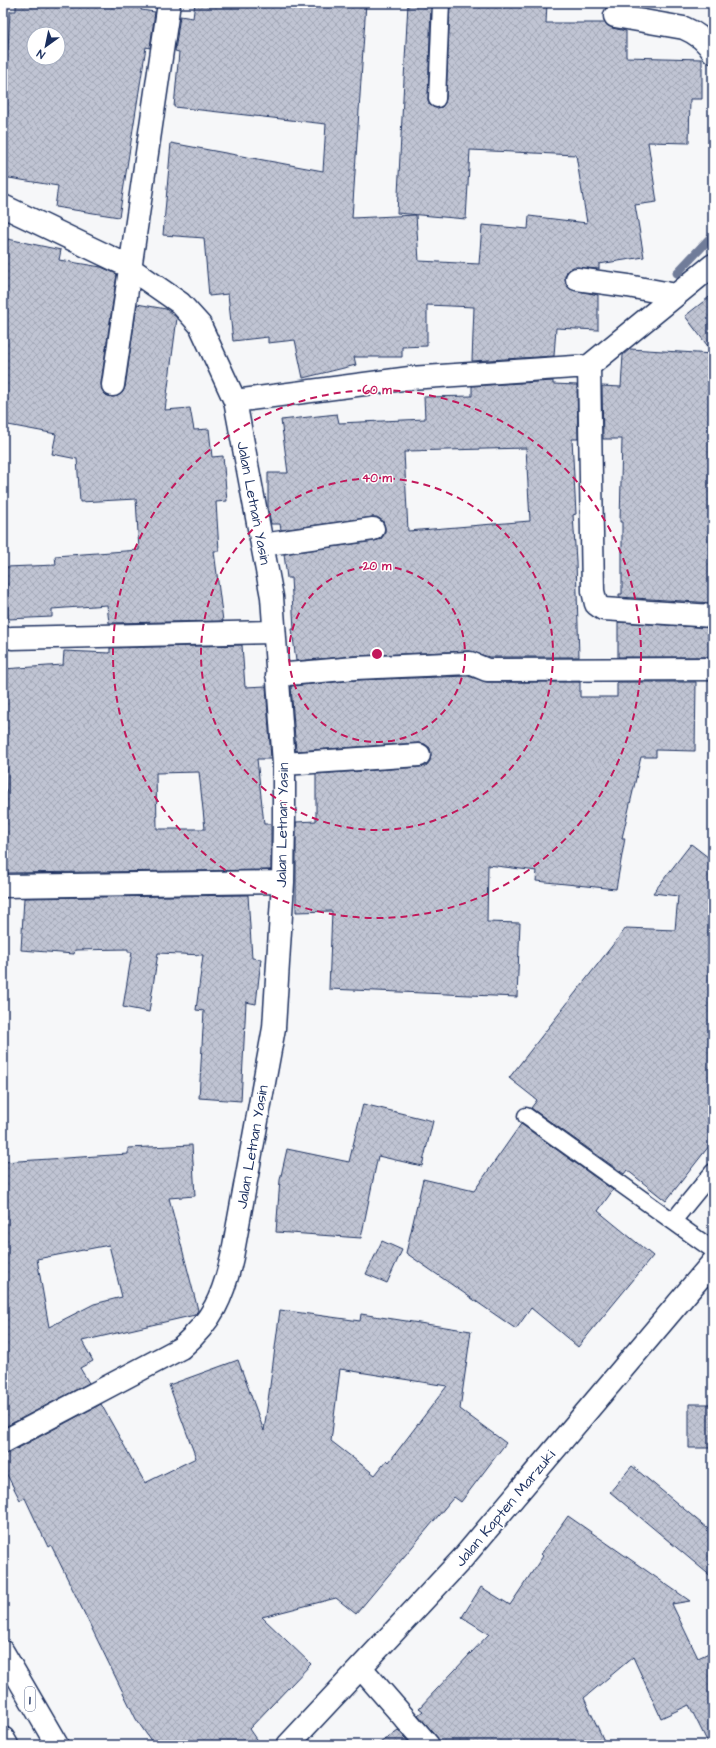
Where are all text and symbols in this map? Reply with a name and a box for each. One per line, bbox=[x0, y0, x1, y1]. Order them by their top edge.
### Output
north arrow bbox=[26, 26, 66, 66]
text: N bbox=[34, 46, 48, 62]
text: 60 m bbox=[362, 382, 392, 399]
street label: Jalan Letnan Yasin bbox=[231, 440, 276, 567]
text: 40 m bbox=[362, 470, 393, 487]
text: 20 m bbox=[362, 558, 392, 575]
centre of rings bbox=[370, 647, 384, 661]
street label: Jalan Letnan Yasin bbox=[271, 762, 294, 888]
street label: Jalan Letnan Yasin bbox=[231, 1083, 274, 1211]
street label: Jalan Kapten Marzuki bbox=[450, 1445, 561, 1571]
road number: 1 bbox=[25, 1687, 35, 1711]

